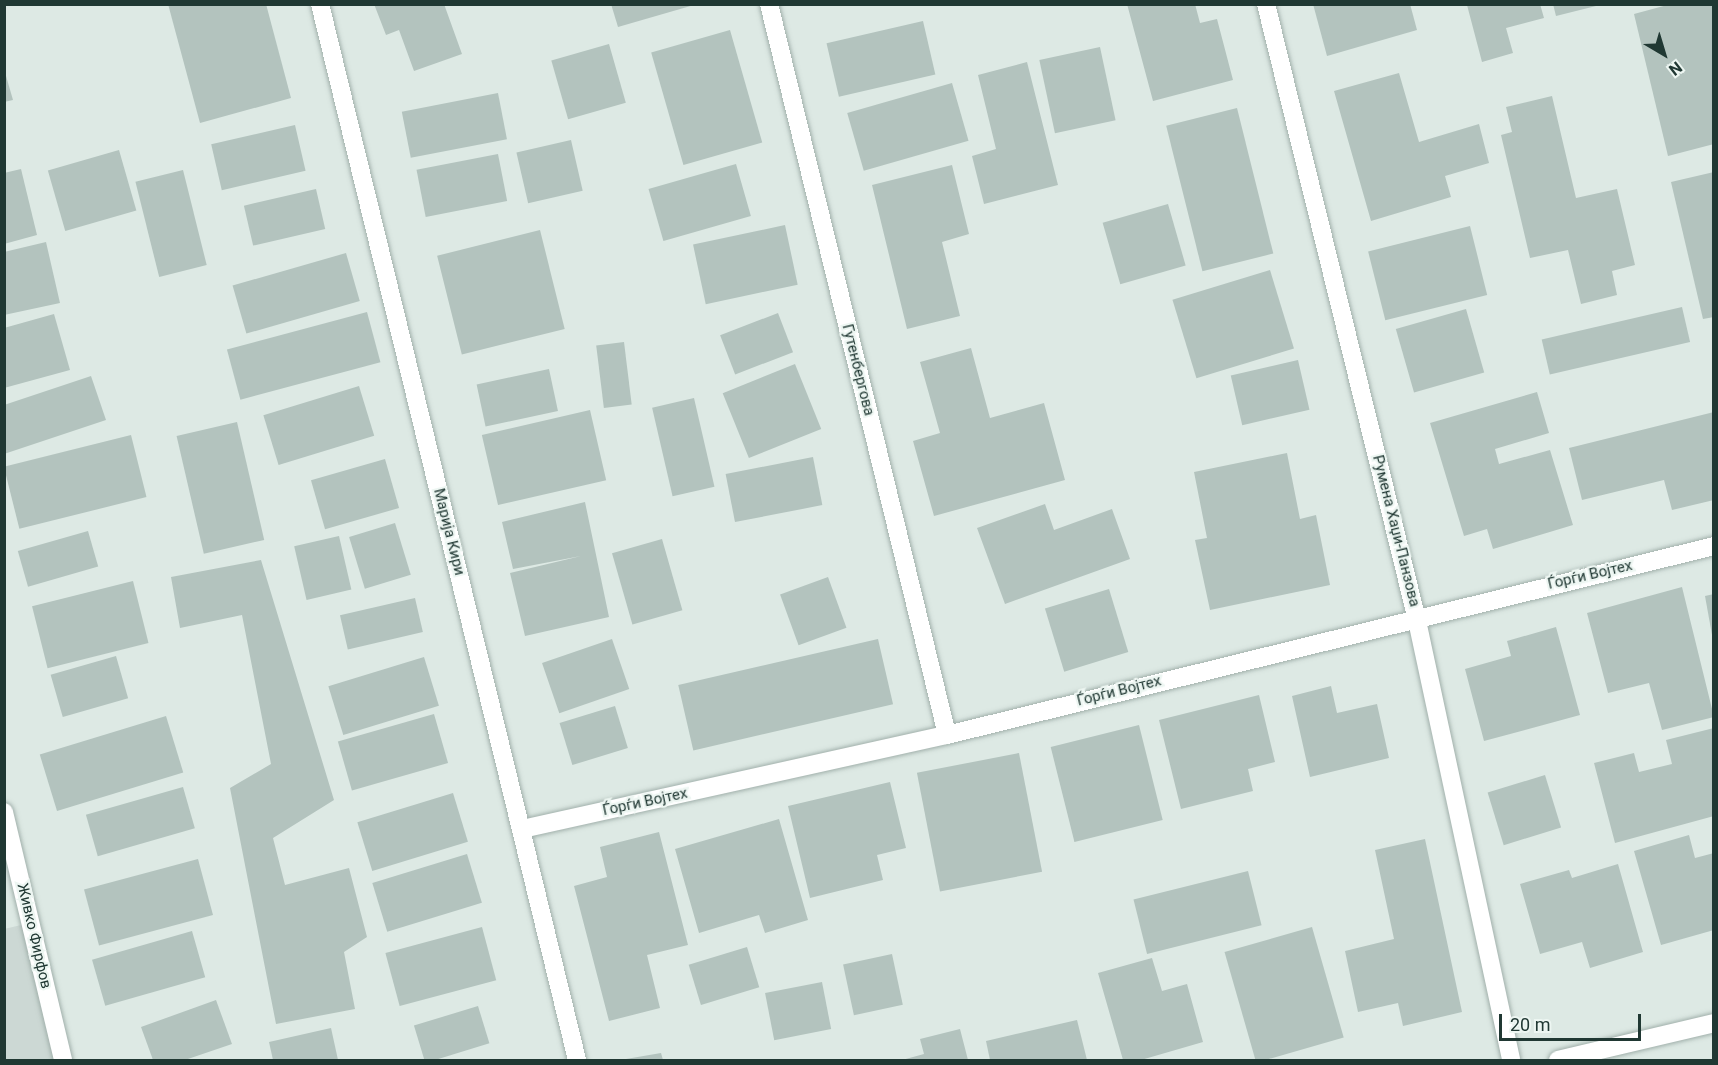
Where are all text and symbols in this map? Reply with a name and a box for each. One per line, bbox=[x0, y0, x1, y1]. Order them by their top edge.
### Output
north arrow bbox=[1634, 24, 1694, 84]
text: N bbox=[1665, 58, 1686, 80]
street label: Гутенбергова bbox=[838, 322, 878, 418]
street label: Румена Хаџи-Панзова bbox=[1368, 453, 1424, 609]
street label: Марија Кири bbox=[430, 487, 468, 577]
street label: Ѓорѓи Војтех bbox=[1546, 557, 1634, 593]
street label: Ѓорѓи Војтех bbox=[1075, 672, 1163, 710]
street label: Ѓорѓи Војтех bbox=[601, 784, 689, 820]
street label: Живко Фирфов bbox=[13, 881, 55, 991]
scale bar bbox=[1502, 1002, 1644, 1040]
text: 20 m bbox=[1510, 1014, 1550, 1035]

